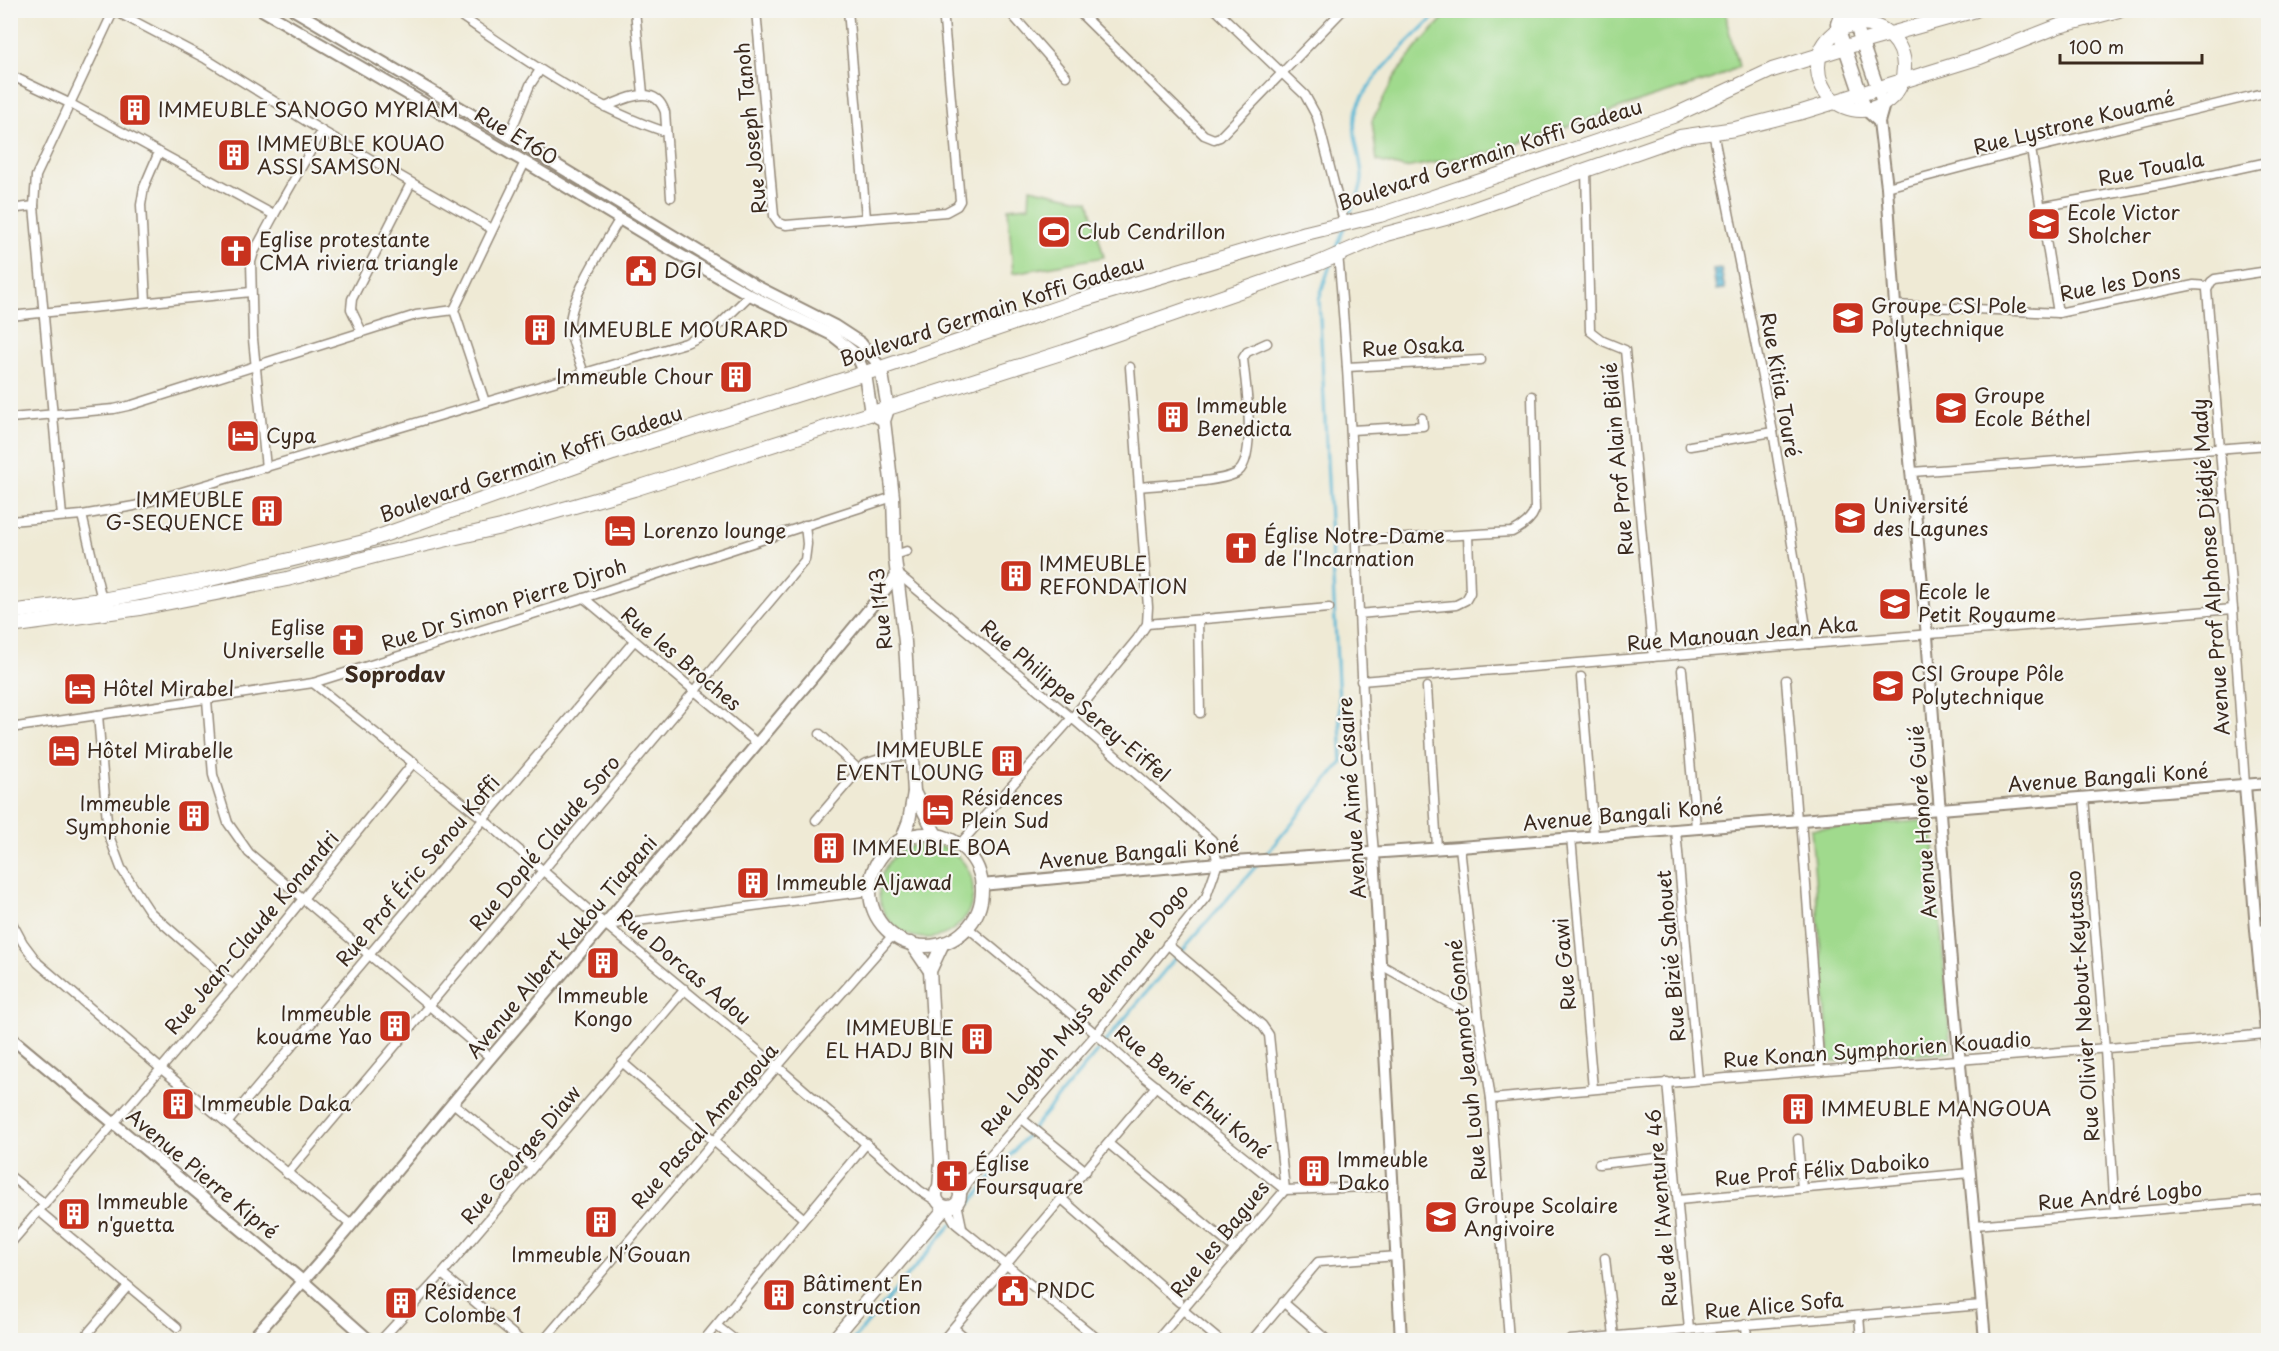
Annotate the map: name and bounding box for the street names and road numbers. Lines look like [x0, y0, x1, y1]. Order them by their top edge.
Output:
street label: Rue Joseph Tanoh [726, 41, 774, 215]
street label: Rue Lystrone Kouamé [1970, 83, 2178, 162]
street label: Boulevard Germain Koffi Gadeau [1334, 91, 1646, 218]
street label: Rue E160 [469, 98, 564, 172]
street label: Rue Touala [2095, 143, 2207, 193]
street label: Boulevard Germain Koffi Gadeau [836, 247, 1148, 374]
street label: Rue les Dons [2057, 256, 2183, 308]
street label: Rue Kitia Touré [1753, 310, 1809, 460]
street label: Rue Osaka [1361, 328, 1465, 364]
street label: Rue Prof Alain Bidié [1594, 361, 1640, 557]
street label: Boulevard Germain Koffi Gadeau [375, 397, 686, 529]
street label: Avenue Prof Alphonse Djédjé Mady [2183, 398, 2237, 737]
street label: Rue Dr Simon Pierre Djroh [377, 550, 630, 658]
street label: Rue I143 [861, 567, 899, 651]
street label: Rue les Broches [615, 599, 748, 718]
street label: Rue Manouan Jean Aka [1625, 608, 1859, 658]
street label: Rue Philippe Serey-Eiffel [974, 612, 1177, 789]
street label: Avenue Aimé Césaire [1329, 696, 1373, 900]
street label: Avenue Honoré Guié [1900, 724, 1944, 920]
street label: Rue Doplé Claude Soro [462, 748, 627, 937]
street label: Avenue Bangali Koné [2007, 755, 2209, 799]
street label: Rue Prof Éric Senou Koffi [328, 768, 506, 973]
street label: Avenue Bangali Koné [1521, 790, 1724, 838]
street label: Rue Jean-Claude Konandri [157, 824, 345, 1041]
street label: Avenue Albert Kakou Tiapani [459, 828, 664, 1065]
street label: Avenue Bangali Koné [1037, 828, 1240, 876]
street label: Rue Bizié Sahouet [1648, 869, 1692, 1043]
street label: Rue Olivier Nebout-Keytasso [2058, 869, 2106, 1143]
street label: Rue Logboh Myss Belmonde Dogo [973, 877, 1196, 1142]
street label: Rue Dorcas Adou [611, 901, 758, 1031]
street label: Rue Gawi [1545, 917, 1583, 1012]
street label: Rue Louh Jeannot Gonné [1438, 938, 1494, 1182]
street label: Rue Benié Ehui Koné [1108, 1017, 1277, 1165]
street label: Rue Konan Symphorien Kouadio [1722, 1023, 2032, 1075]
street label: Rue Pascal Amengoua [624, 1035, 785, 1215]
street label: Rue Georges Diaw [453, 1078, 588, 1230]
street label: Avenue Pierre Kipré [120, 1101, 285, 1246]
street label: Rue de l'Aventure 46 [1637, 1108, 1685, 1308]
street label: Rue Prof Félix Daboiko [1713, 1145, 1931, 1193]
street label: Rue les Bagues [1163, 1173, 1276, 1303]
street label: Rue André Logbo [2037, 1173, 2203, 1217]
street label: Rue Alice Sofa [1703, 1284, 1845, 1326]

